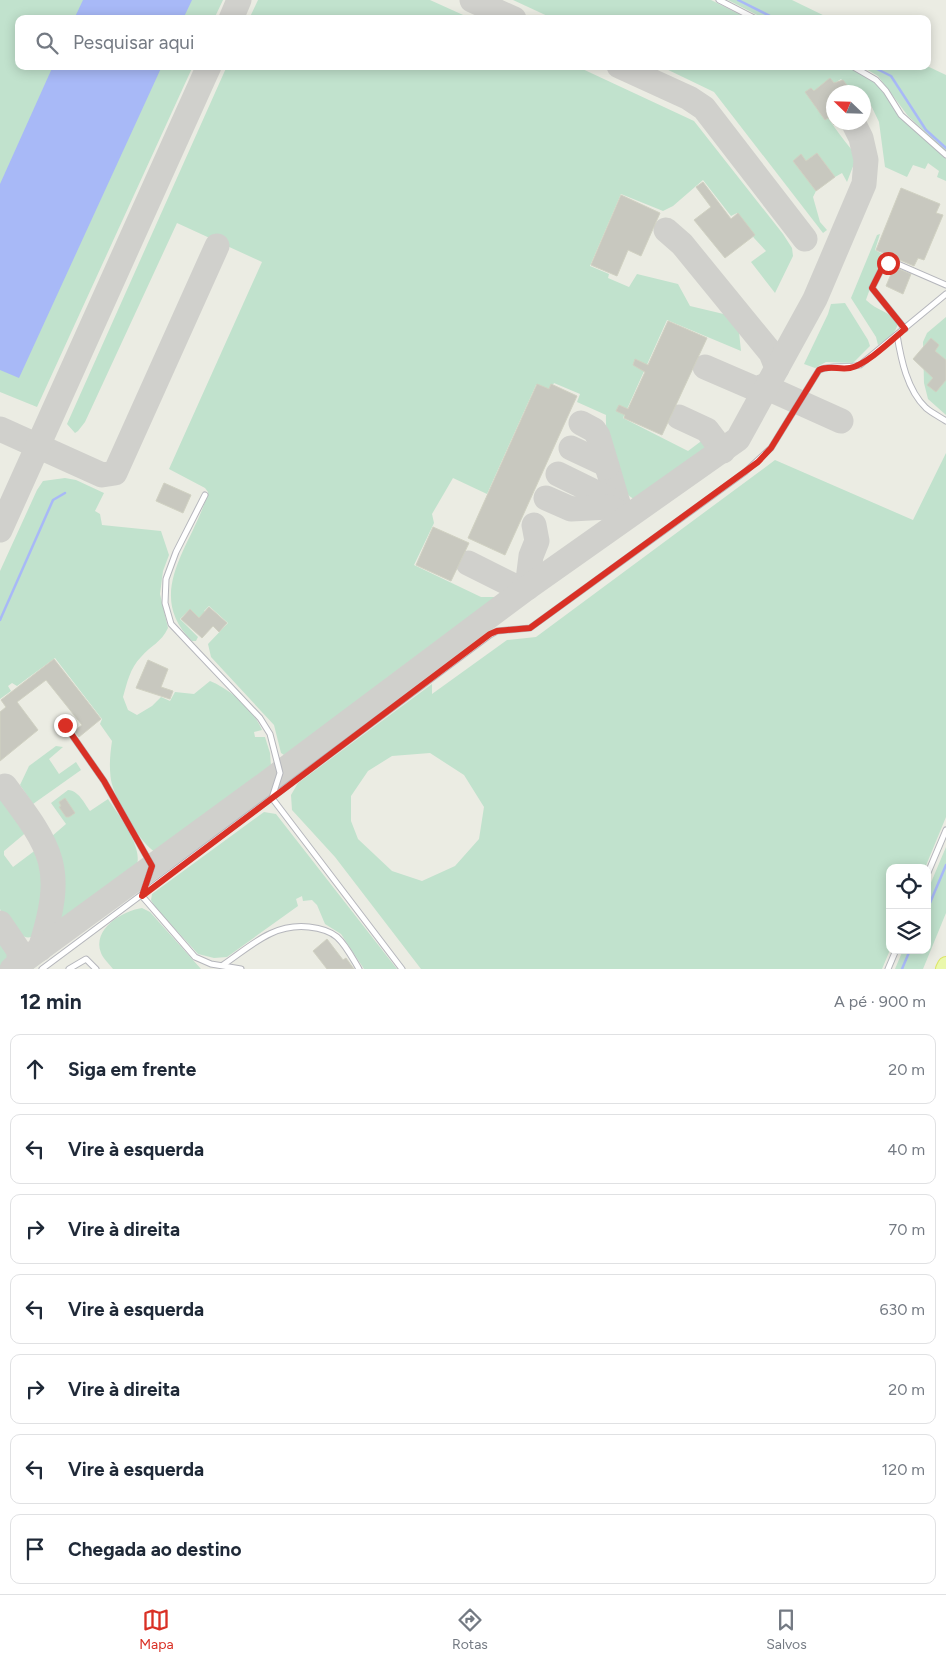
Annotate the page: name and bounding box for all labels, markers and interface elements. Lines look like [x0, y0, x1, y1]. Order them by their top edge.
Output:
search box [15, 15, 931, 70]
icon: search [33, 29, 61, 57]
text: Pesquisar aqui [73, 31, 194, 54]
north arrow [826, 85, 871, 130]
route start [877, 252, 900, 275]
route end [54, 714, 77, 737]
map controls [886, 864, 931, 954]
button: locate [886, 864, 931, 909]
button: layers [886, 909, 931, 954]
text: 12 min [20, 989, 82, 1014]
text: A pé · 900 m [834, 992, 926, 1011]
icon: ahead [21, 1055, 49, 1083]
text: Siga em frente [68, 1058, 196, 1081]
text: 20 m [888, 1060, 925, 1079]
icon: left [21, 1135, 49, 1163]
text: Vire à esquerda [68, 1138, 204, 1161]
text: 40 m [887, 1140, 925, 1159]
icon: right [21, 1215, 49, 1243]
text: Vire à direita [68, 1218, 180, 1241]
text: 70 m [889, 1220, 925, 1239]
icon: left [21, 1295, 49, 1323]
text: Vire à esquerda [68, 1298, 204, 1321]
text: 630 m [879, 1300, 925, 1319]
icon: right [21, 1375, 49, 1403]
text: Vire à direita [68, 1378, 180, 1401]
text: 20 m [888, 1380, 925, 1399]
icon: left [21, 1455, 49, 1483]
text: Vire à esquerda [68, 1458, 204, 1481]
text: 120 m [882, 1460, 925, 1479]
icon: arrive [21, 1535, 49, 1563]
text: Chegada ao destino [68, 1538, 241, 1561]
tab: Mapa [139, 1606, 174, 1653]
tab: Rotas [452, 1606, 488, 1653]
tab: Salvos [766, 1606, 807, 1653]

